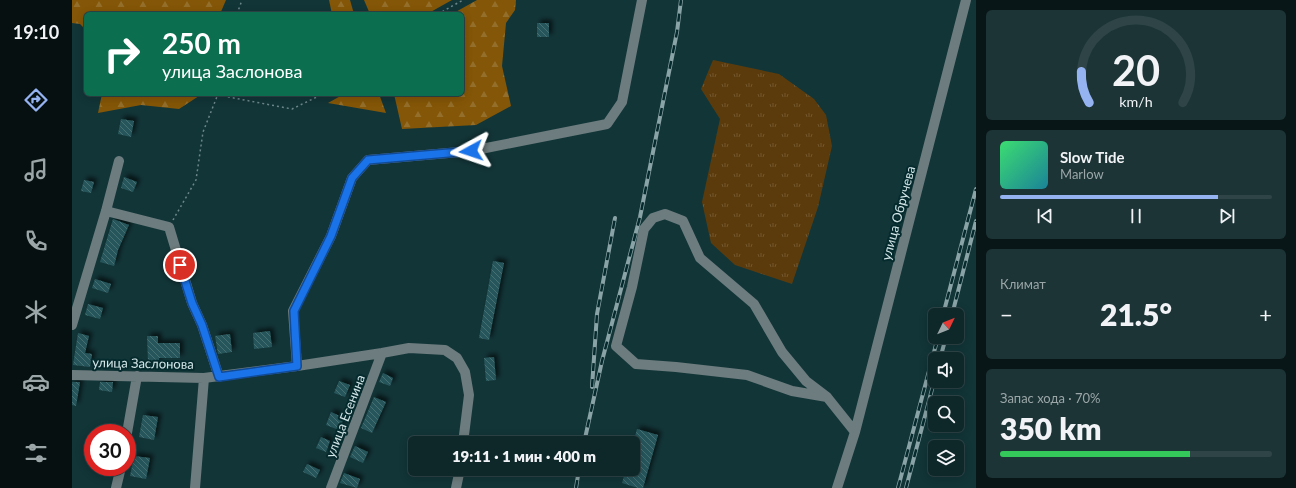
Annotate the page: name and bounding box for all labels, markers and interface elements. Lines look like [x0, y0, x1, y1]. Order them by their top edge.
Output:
text: 19:10 [13, 21, 59, 43]
text: 250 m [162, 26, 241, 60]
icon: right [96, 28, 148, 80]
text: 20 [1112, 45, 1160, 95]
text: улица Заслонова [162, 60, 303, 82]
icon: directions [22, 86, 50, 114]
text: km/h [1119, 92, 1153, 109]
position arrow [450, 130, 492, 172]
text: Slow Tide [1060, 148, 1125, 166]
icon: music [22, 156, 50, 184]
street label: улица Обручева [878, 164, 918, 262]
text: Marlow [1060, 166, 1104, 182]
icon: previous [1034, 205, 1056, 227]
icon: pause [1125, 205, 1147, 227]
icon: next [1216, 205, 1238, 227]
icon: phone [22, 227, 50, 255]
pin [163, 248, 197, 282]
icon: arrive [169, 254, 191, 276]
text: Климат [1000, 276, 1046, 292]
text: 21.5° [1100, 296, 1172, 332]
icon: climate [22, 298, 50, 326]
text: − [1000, 301, 1013, 328]
text: + [1259, 301, 1272, 328]
north arrow [928, 308, 964, 344]
map controls [928, 308, 964, 476]
button: sound [928, 352, 964, 388]
street label: улица Заслонова [92, 354, 194, 372]
icon: car [22, 368, 50, 396]
street label: улица Есенина [322, 372, 368, 460]
text: Запас хода · 70% [1000, 390, 1101, 406]
button: search [928, 396, 964, 432]
text: 350 km [1000, 410, 1101, 446]
speed limit sign: 30 [84, 424, 136, 476]
icon: filters [22, 439, 50, 467]
button: layers [928, 440, 964, 476]
text: 19:11 · 1 мин · 400 m [452, 447, 596, 465]

